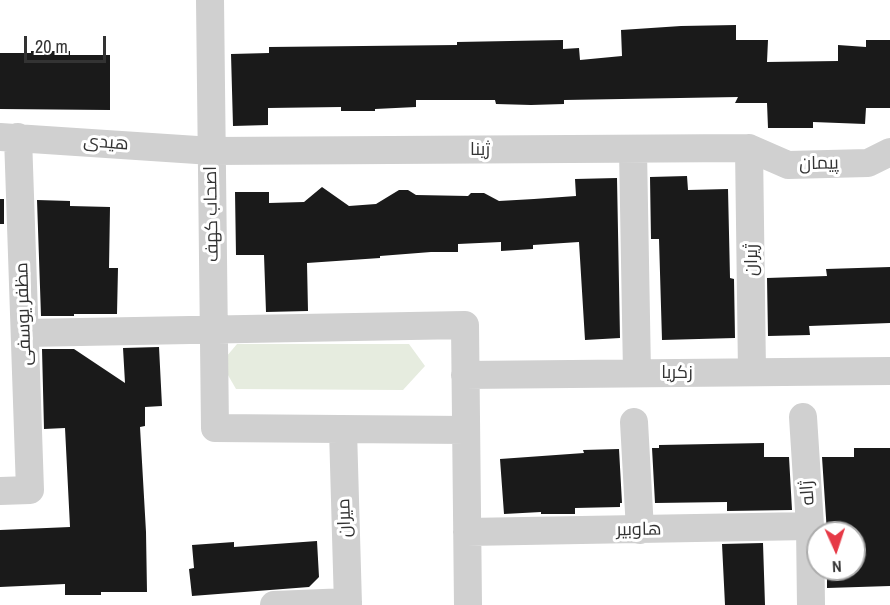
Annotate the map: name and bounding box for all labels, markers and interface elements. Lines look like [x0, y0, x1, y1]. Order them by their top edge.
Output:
scale bar [27, 24, 110, 62]
text: 20 m [35, 34, 68, 59]
street label: هیدی [83, 131, 129, 155]
street label: ژینا [470, 139, 490, 161]
street label: پیمان [799, 153, 839, 175]
street label: اصحاب کهف [200, 166, 224, 262]
street label: ژیران [741, 244, 763, 276]
street label: مظفر یوسفی [11, 262, 37, 366]
street label: زکریا [661, 362, 693, 384]
street label: ژاله [796, 480, 820, 506]
street label: میران [334, 498, 356, 538]
street label: هاوبیر [616, 519, 662, 541]
north arrow [806, 521, 866, 581]
text: N [832, 556, 842, 578]

